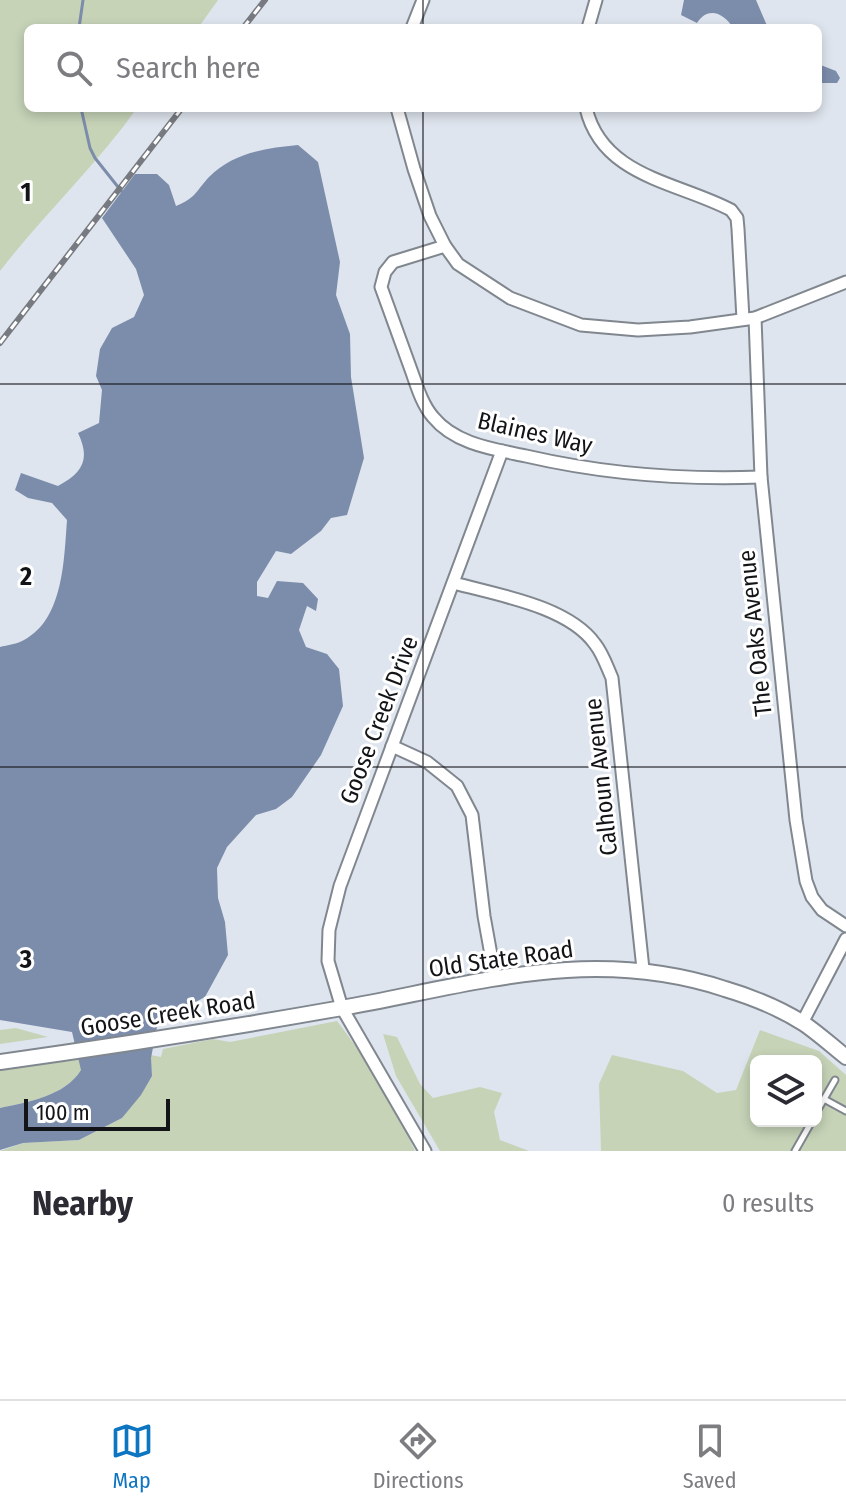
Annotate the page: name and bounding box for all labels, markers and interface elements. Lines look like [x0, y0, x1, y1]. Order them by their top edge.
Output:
search box [24, 24, 822, 112]
icon: search [52, 46, 96, 90]
text: Search here [116, 50, 261, 86]
text: 1 [21, 177, 32, 208]
street label: Blaines Way [475, 406, 595, 460]
street label: The Oaks Avenue [732, 549, 778, 717]
text: 2 [19, 561, 32, 592]
street label: Goose Creek Drive [334, 632, 424, 808]
street label: Calhoun Avenue [579, 697, 623, 857]
street label: Old State Road [427, 935, 575, 983]
text: 3 [19, 944, 32, 975]
street label: Goose Creek Road [79, 986, 257, 1042]
map controls [750, 1055, 822, 1127]
button: layers [750, 1055, 822, 1127]
scale bar [24, 1095, 170, 1131]
text: 100 m [36, 1099, 90, 1126]
text: Nearby [32, 1183, 133, 1224]
text: 0 results [722, 1188, 814, 1219]
tab: Map [110, 1419, 154, 1494]
tab: Directions [373, 1419, 464, 1494]
tab: Saved [683, 1419, 736, 1494]

